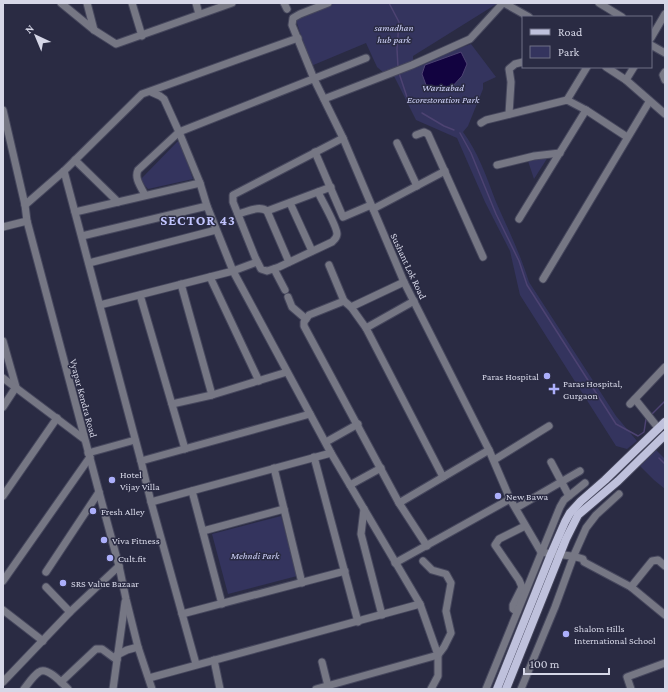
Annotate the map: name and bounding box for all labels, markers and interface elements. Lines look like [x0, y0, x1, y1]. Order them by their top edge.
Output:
north arrow [16, 16, 56, 56]
legend [522, 16, 652, 68]
text: N [22, 22, 36, 36]
park label: samadhan hub park [373, 22, 414, 45]
text: Road [558, 25, 583, 39]
text: Park [558, 45, 580, 59]
park label: Warizabad Ecorestoration Park [407, 82, 480, 105]
district label: SECTOR 43 [160, 212, 236, 228]
street label: Sushant Lok Road [388, 232, 429, 302]
street label: Vyapar Kendra Road [68, 358, 99, 439]
place label: Paras Hospital [482, 371, 539, 382]
marker: Paras Hospital [542, 371, 552, 381]
place label: Paras Hospital, Gurgaon [563, 378, 622, 401]
marker: Paras Hospital, Gurgaon [548, 383, 560, 395]
place label: Hotel Vijay Villa [120, 469, 160, 493]
marker: Hotel Vijay Villa [107, 475, 117, 485]
marker: New Bawa [493, 491, 503, 501]
place label: New Bawa [506, 491, 548, 502]
marker: Fresh Alley [88, 506, 98, 516]
place label: Fresh Alley [101, 506, 145, 517]
marker: Viva Fitness [99, 535, 109, 545]
place label: Viva Fitness [112, 535, 160, 546]
park label: Mehndi Park [230, 550, 280, 561]
marker: Cult.fit [105, 553, 115, 563]
place label: Cult.fit [118, 553, 147, 564]
marker: SRS Value Bazaar [58, 578, 68, 588]
place label: SRS Value Bazaar [71, 578, 139, 589]
place label: Shalom Hills International School [574, 623, 656, 646]
marker: Shalom Hills International School [561, 629, 571, 639]
scale bar [524, 650, 609, 676]
text: 100 m [530, 657, 560, 671]

